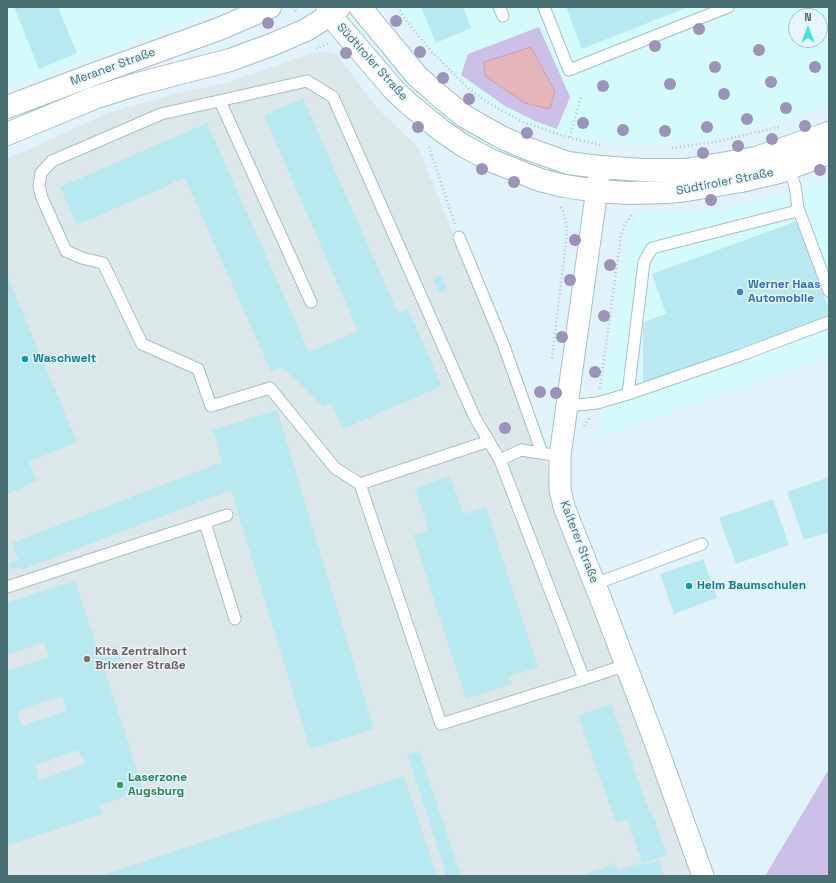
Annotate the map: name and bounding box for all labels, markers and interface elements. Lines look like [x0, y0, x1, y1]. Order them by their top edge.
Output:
north arrow [788, 8, 828, 48]
text: N [804, 10, 812, 24]
street label: Südtiroler Straße [334, 20, 410, 104]
street label: Meraner Straße [68, 45, 158, 89]
street label: Südtiroler Straße [675, 165, 775, 199]
place label: Werner Haas Automobile [748, 278, 820, 306]
marker: Werner Haas Automobile [735, 287, 745, 297]
place label: Waschwelt [33, 352, 96, 366]
marker: Waschwelt [20, 354, 30, 364]
street label: Kalterer Straße [557, 499, 601, 585]
place label: Heim Baumschulen [697, 579, 806, 593]
marker: Heim Baumschulen [684, 581, 694, 591]
place label: Kita Zentralhort Brixener Straße [95, 645, 187, 673]
marker: Kita Zentralhort Brixener Straße [82, 654, 92, 664]
place label: Laserzone Augsburg [128, 771, 187, 799]
marker: Laserzone Augsburg [115, 780, 125, 790]

